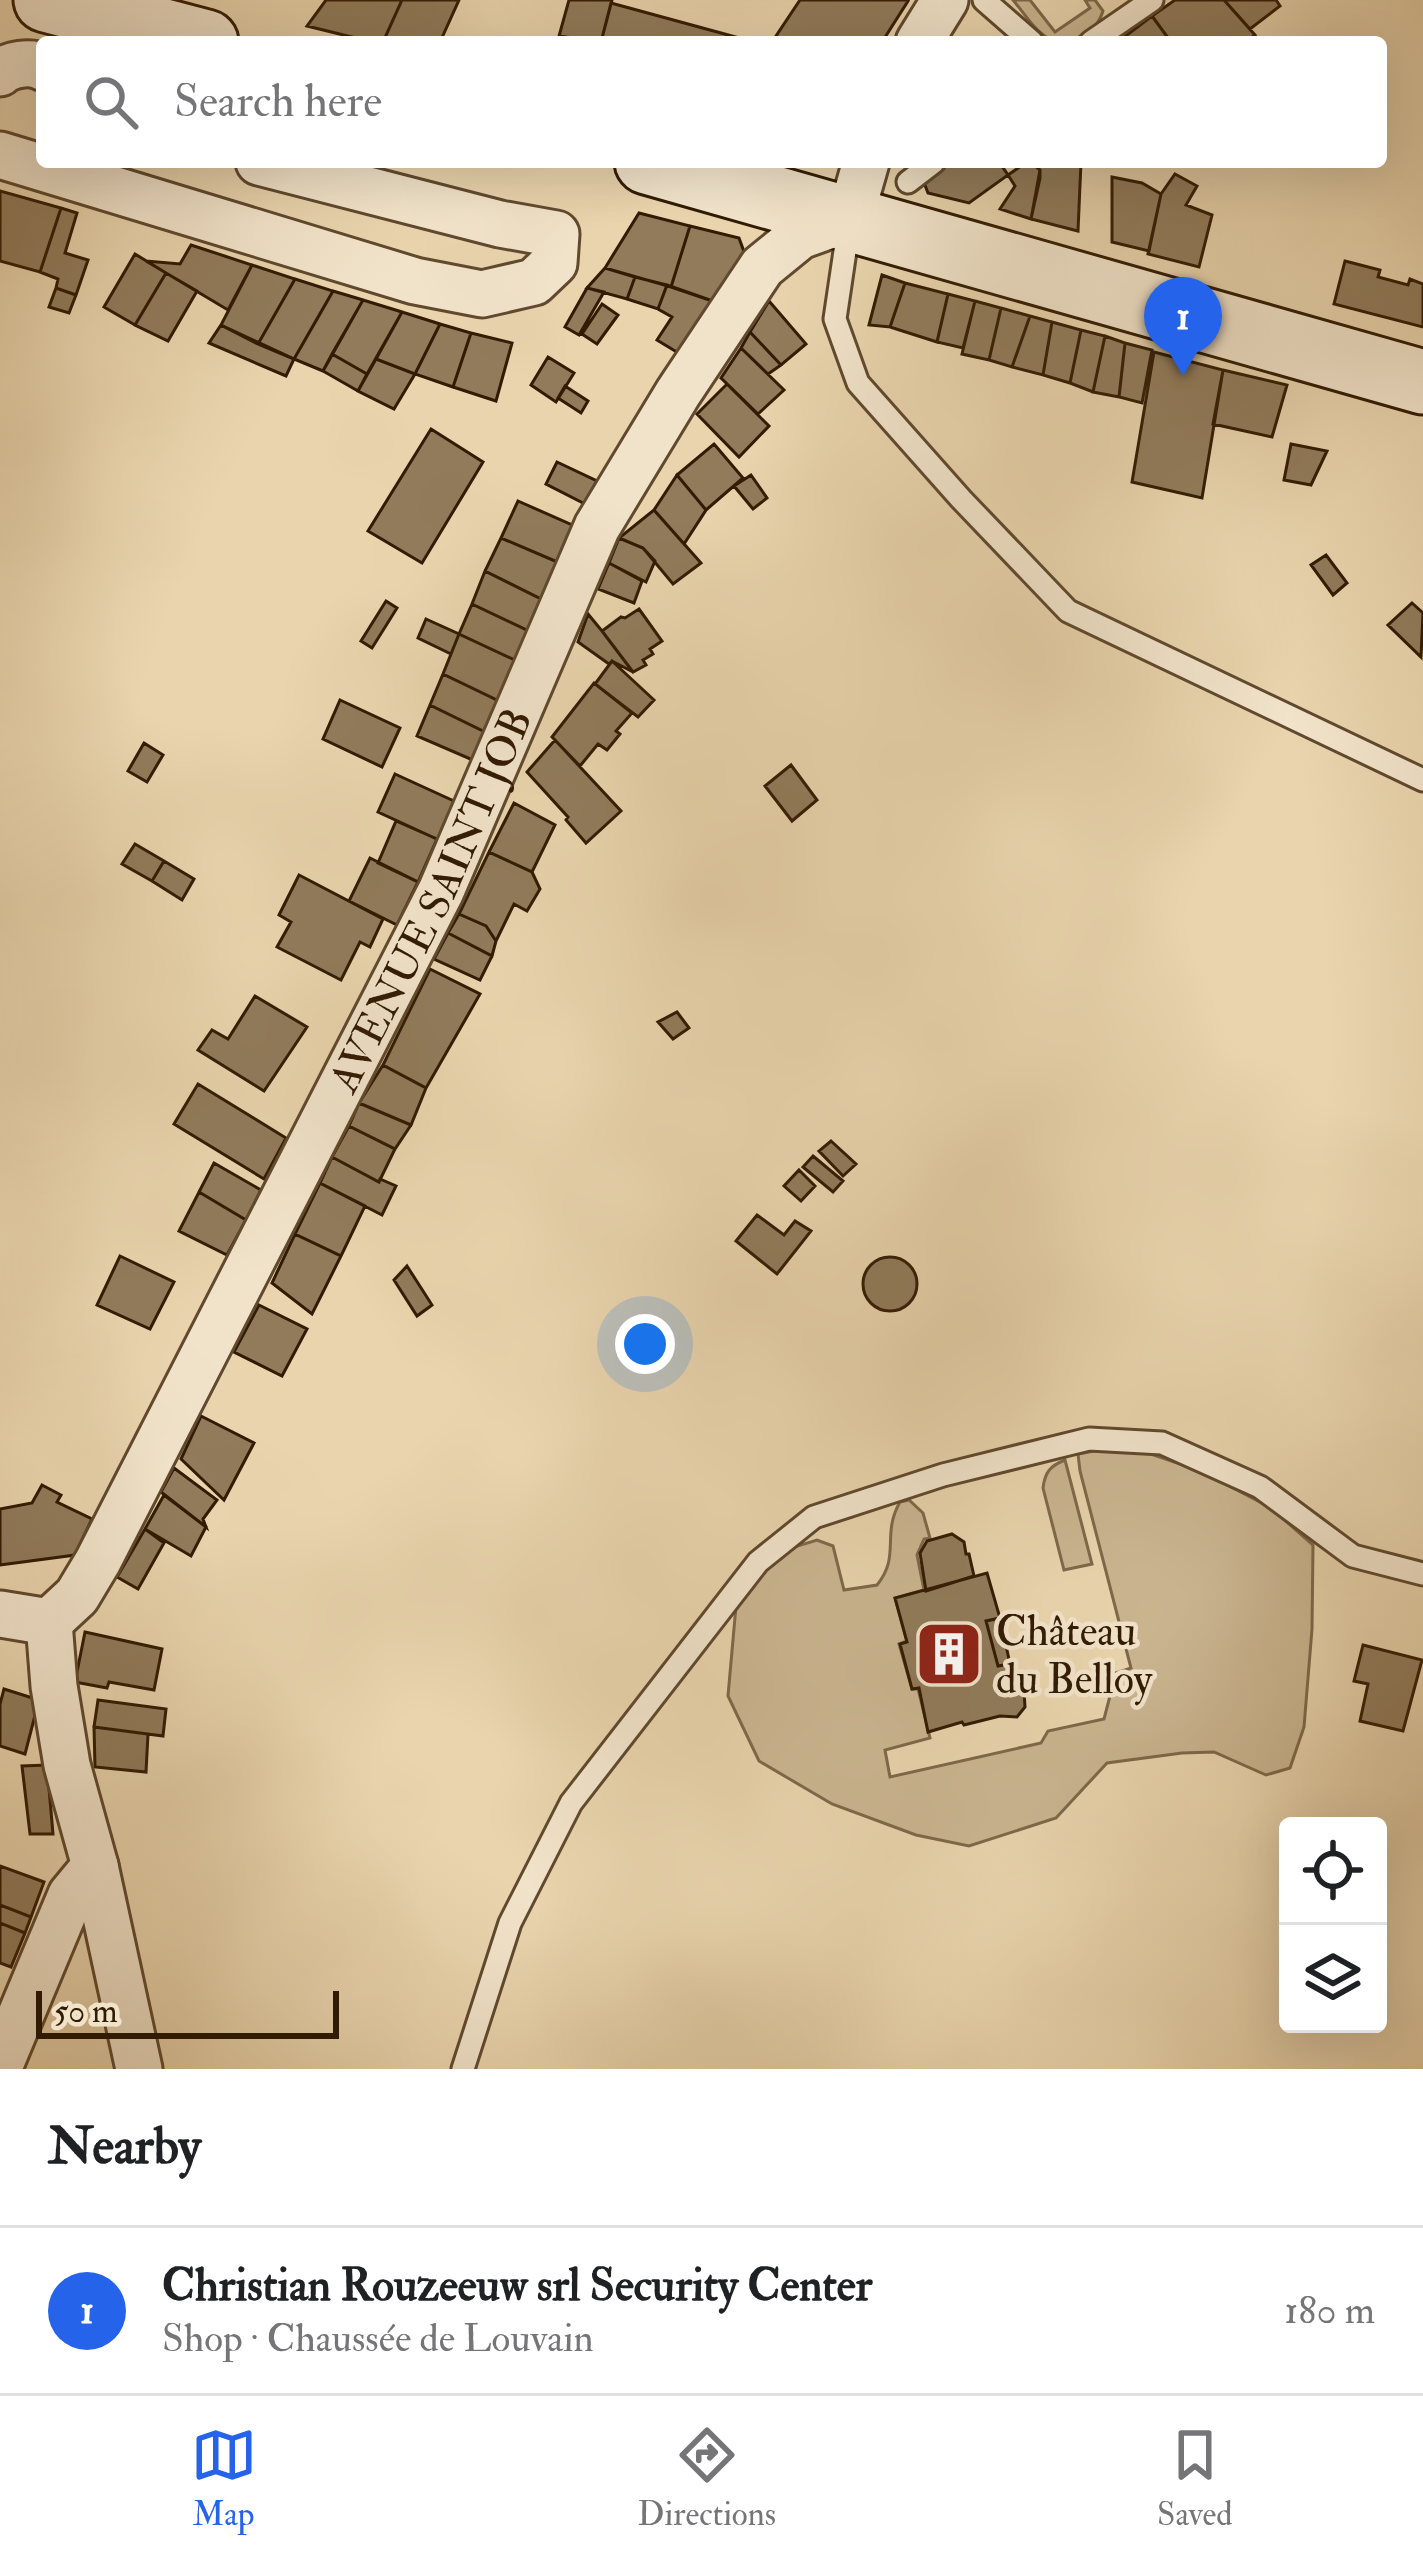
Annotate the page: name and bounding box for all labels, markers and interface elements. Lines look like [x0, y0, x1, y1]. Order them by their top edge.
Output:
search box [36, 36, 1387, 168]
icon: search [78, 69, 144, 135]
text: Search here [174, 74, 382, 130]
pin: 1 [1144, 277, 1222, 376]
street label: AVENUE SAINT JOB [318, 701, 544, 1102]
your location [615, 1314, 675, 1374]
place label: Château du Belloy [996, 1606, 1153, 1706]
building icon: Château du Belloy [914, 1619, 984, 1689]
map controls [1279, 1817, 1387, 2033]
button: locate [1279, 1817, 1387, 1925]
button: layers [1279, 1925, 1387, 2033]
scale bar [36, 1985, 339, 2038]
text: 50 m [54, 1991, 118, 2032]
text: Nearby [48, 2115, 201, 2179]
text: Christian Rouzeeuw srl Security Center [162, 2258, 872, 2314]
text: 1 [80, 2286, 94, 2335]
text: 180 m [1284, 2286, 1375, 2335]
text: Shop · Chaussée de Louvain [162, 2314, 594, 2363]
tab: Map [191, 2422, 257, 2535]
tab: Directions [638, 2422, 776, 2535]
tab: Saved [1157, 2422, 1232, 2535]

